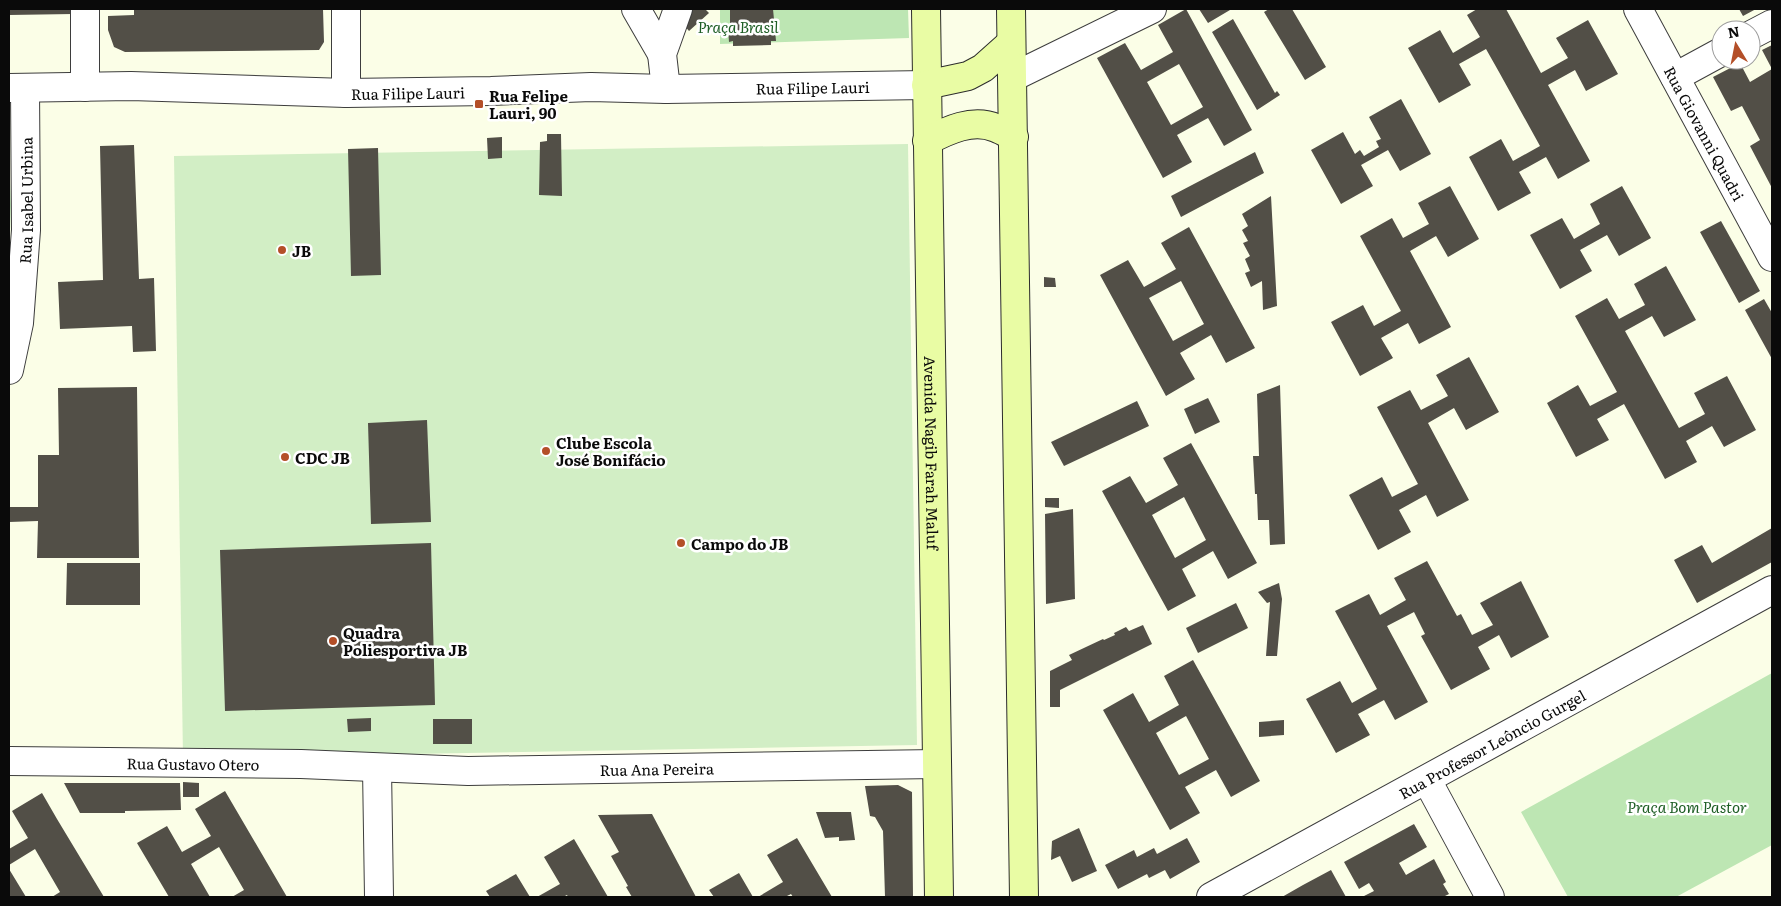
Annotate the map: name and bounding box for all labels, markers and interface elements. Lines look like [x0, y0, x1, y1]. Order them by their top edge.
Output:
park label: Praça Brasil [697, 15, 779, 38]
north arrow [1711, 20, 1761, 70]
text: N [1726, 20, 1741, 42]
street label: Rua Giovanni Quadri [1659, 62, 1751, 205]
street label: Rua Filipe Lauri [756, 74, 870, 99]
street label: Rua Filipe Lauri [351, 80, 465, 104]
place label: Rua Felipe Lauri, 90 [489, 84, 569, 124]
marker: Rua Felipe Lauri, 90 [473, 98, 485, 110]
street label: Rua Isabel Urbina [12, 136, 38, 265]
place label: JB [292, 239, 311, 262]
marker: JB [276, 244, 288, 256]
street label: Avenida Nagib Farah Maluf [920, 356, 945, 551]
place label: Clube Escola José Bonifácio [556, 431, 666, 471]
marker: Clube Escola José Bonifácio [540, 445, 552, 457]
place label: CDC JB [295, 446, 350, 469]
marker: CDC JB [279, 451, 291, 463]
place label: Campo do JB [691, 532, 788, 555]
marker: Campo do JB [675, 537, 687, 549]
place label: Quadra Poliesportiva JB [343, 621, 467, 661]
marker: Quadra Poliesportiva JB [327, 635, 339, 647]
street label: Rua Professor Leôncio Gurgel [1394, 683, 1589, 804]
street label: Rua Gustavo Otero [126, 751, 260, 775]
street label: Rua Ana Pereira [600, 756, 715, 781]
park label: Praça Bom Pastor [1627, 795, 1747, 818]

